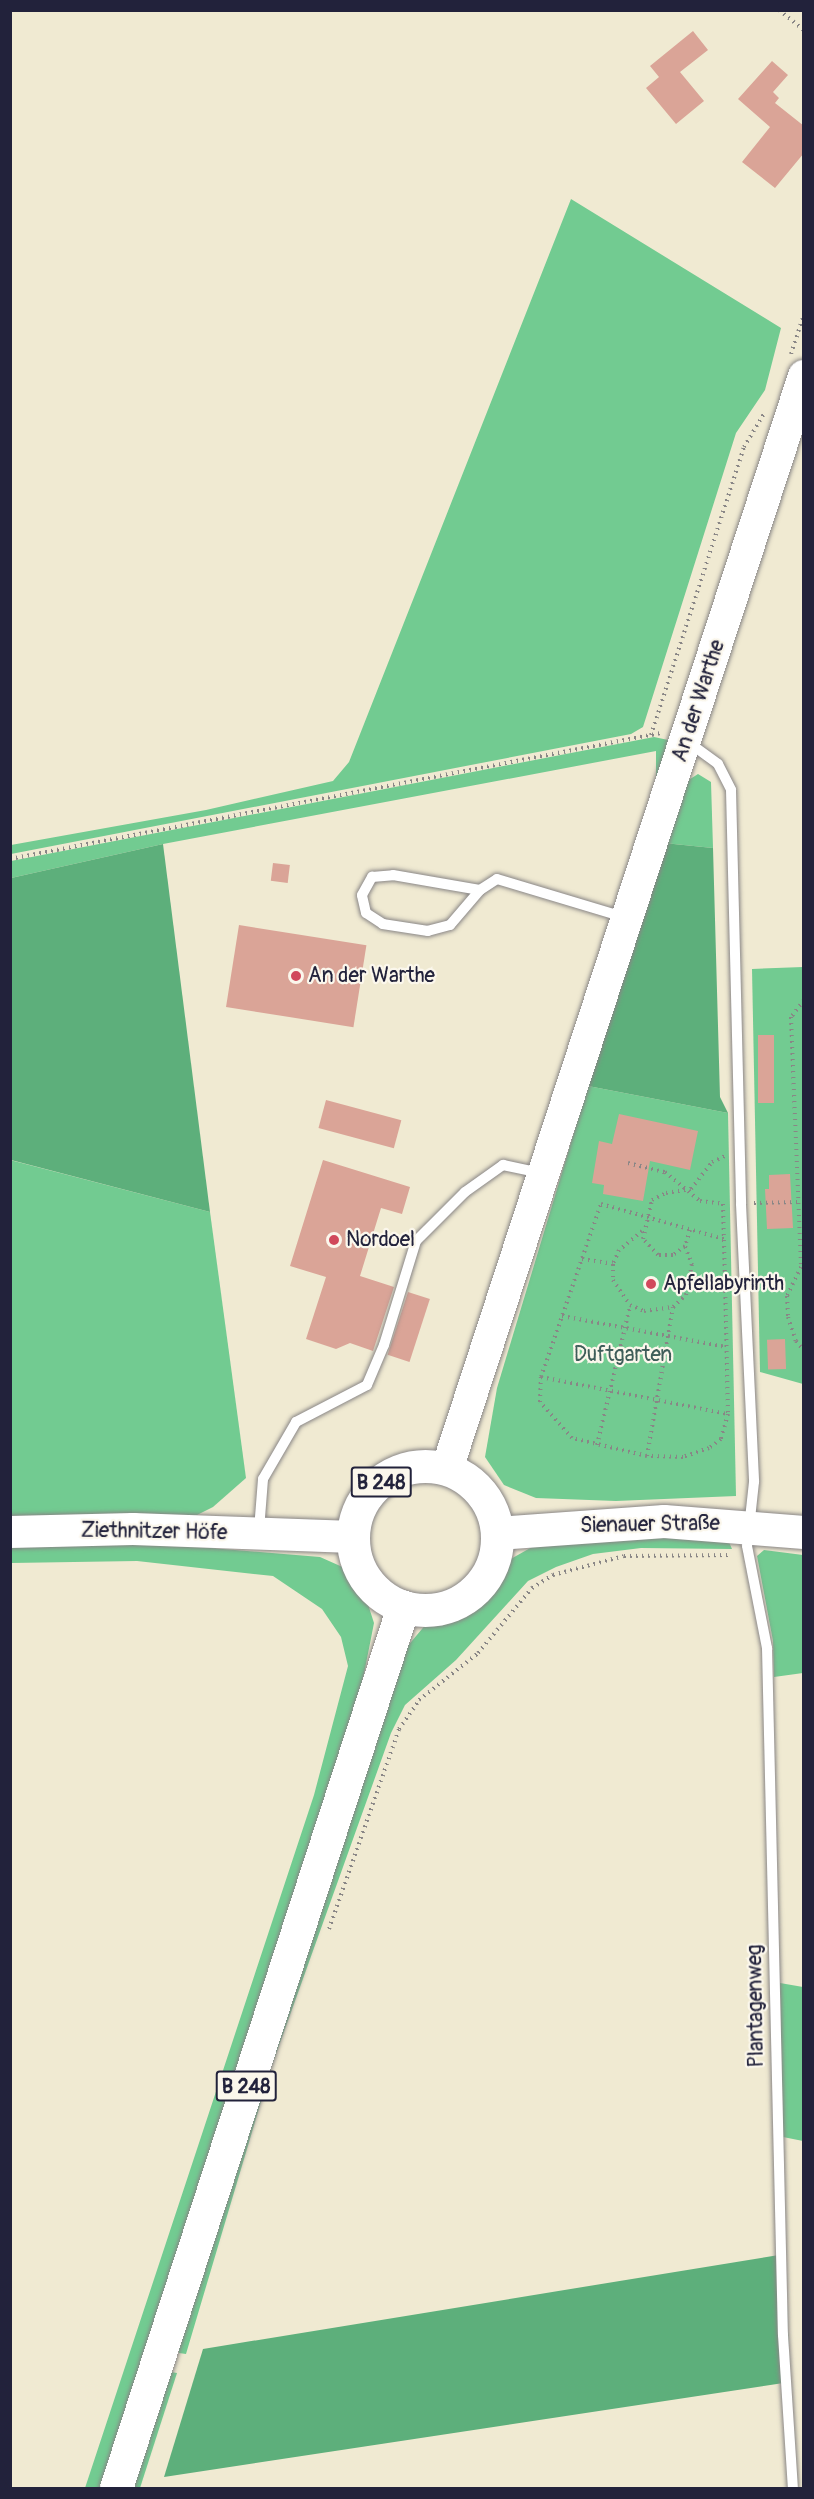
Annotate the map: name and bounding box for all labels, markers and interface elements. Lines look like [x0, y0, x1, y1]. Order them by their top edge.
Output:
street label: An der Warthe [667, 637, 731, 765]
place label: An der Warthe [308, 963, 435, 989]
marker: An der Warthe [289, 969, 303, 983]
place label: Nordoel [346, 1227, 415, 1253]
marker: Nordoel [327, 1233, 341, 1247]
place label: Apfellabyrinth [663, 1271, 784, 1297]
marker: Apfellabyrinth [644, 1277, 658, 1291]
park label: Duftgarten [574, 1342, 672, 1368]
road number: B 248 [350, 1465, 412, 1499]
street label: Sienauer Straße [580, 1511, 720, 1539]
street label: Ziethnitzer Höfe [81, 1518, 227, 1546]
street label: Plantagenweg [742, 1944, 770, 2068]
road number: B 248 [214, 2069, 278, 2103]

